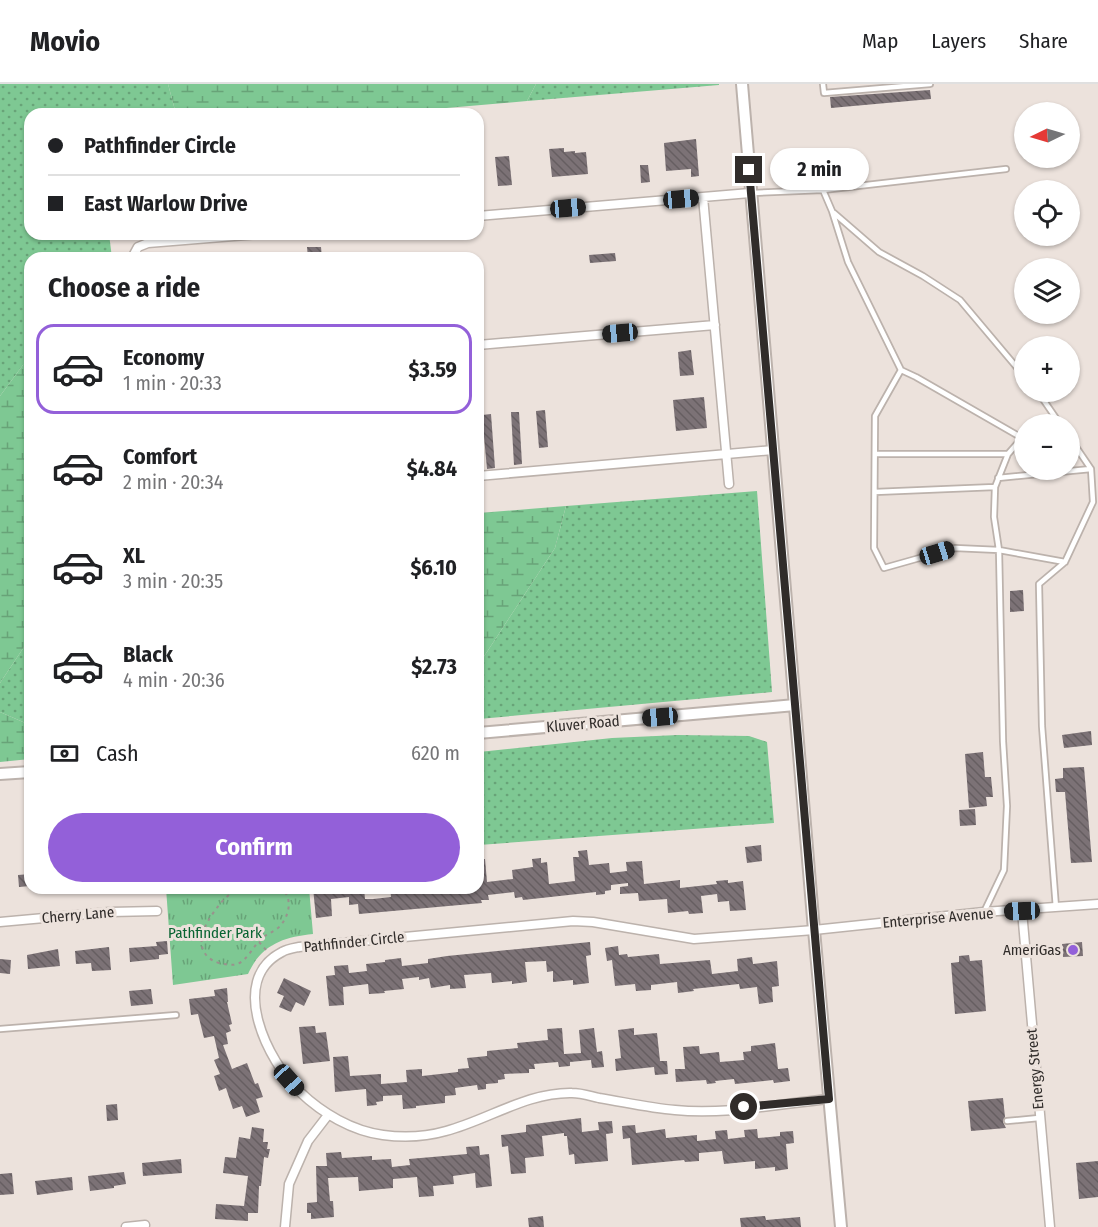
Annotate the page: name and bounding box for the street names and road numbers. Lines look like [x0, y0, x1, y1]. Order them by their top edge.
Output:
street label: Kluver Road [546, 712, 620, 736]
street label: Cherry Lane [41, 903, 115, 927]
street label: Enterprise Avenue [882, 904, 994, 932]
street label: Pathfinder Circle [303, 928, 405, 956]
street label: Energy Street [1022, 1028, 1048, 1110]

